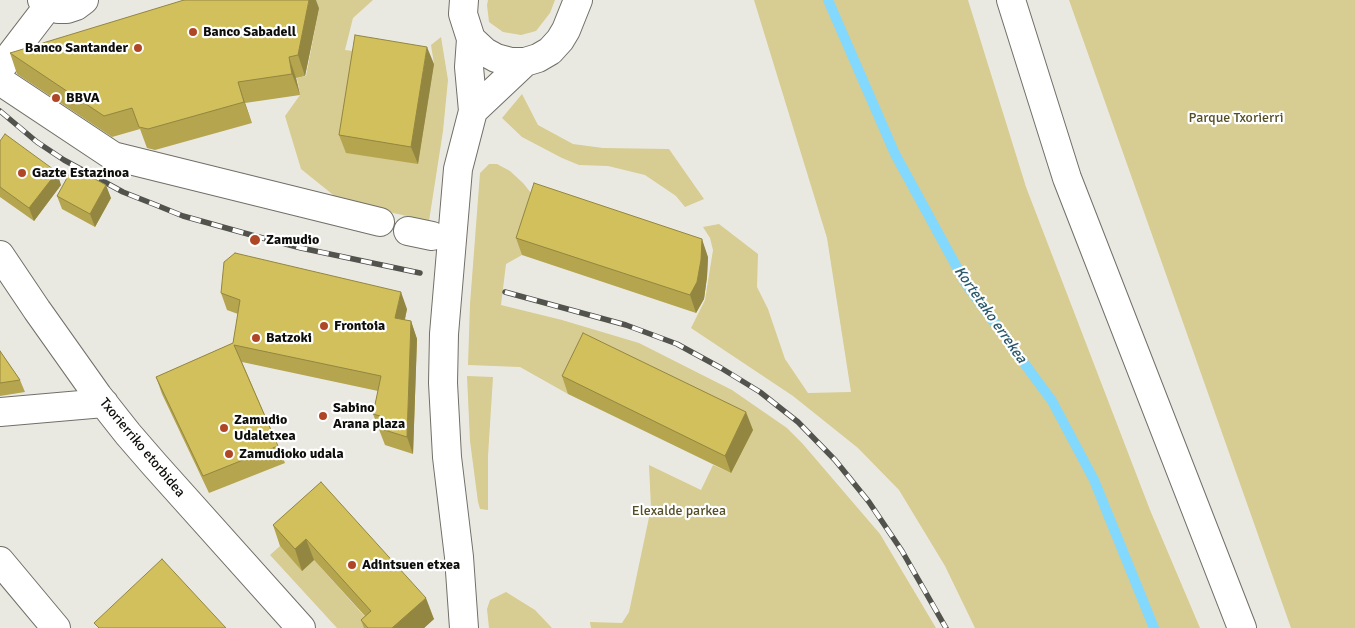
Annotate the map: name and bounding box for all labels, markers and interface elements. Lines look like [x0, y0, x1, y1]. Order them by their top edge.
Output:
place label: Banco Sabadell [203, 24, 296, 40]
marker: Banco Sabadell [187, 26, 199, 38]
place label: Banco Santander [25, 40, 128, 56]
marker: Banco Santander [132, 42, 144, 54]
place label: BBVA [66, 90, 100, 106]
marker: BBVA [50, 92, 62, 104]
park label: Parque Txorierri [1189, 110, 1283, 126]
place label: Gazte Estazinoa [32, 165, 129, 181]
marker: Gazte Estazinoa [16, 167, 28, 179]
place label: Zamudio [266, 232, 319, 248]
marker: Zamudio [248, 233, 262, 247]
water label: Kortetako errekea [950, 263, 1030, 367]
place label: Frontoia [334, 318, 385, 334]
marker: Frontoia [318, 320, 330, 332]
place label: Batzoki [266, 330, 312, 346]
marker: Batzoki [250, 332, 262, 344]
street label: Txorierriko etorbidea [96, 395, 188, 501]
place label: Sabino Arana plaza [333, 400, 405, 432]
marker: Sabino Arana plaza [317, 410, 329, 422]
place label: Zamudio Udaletxea [234, 412, 296, 444]
marker: Zamudio Udaletxea [218, 422, 230, 434]
place label: Zamudioko udala [239, 446, 344, 462]
marker: Zamudioko udala [223, 448, 235, 460]
park label: Elexalde parkea [632, 503, 726, 519]
place label: Adintsuen etxea [362, 557, 460, 573]
marker: Adintsuen etxea [346, 559, 358, 571]

